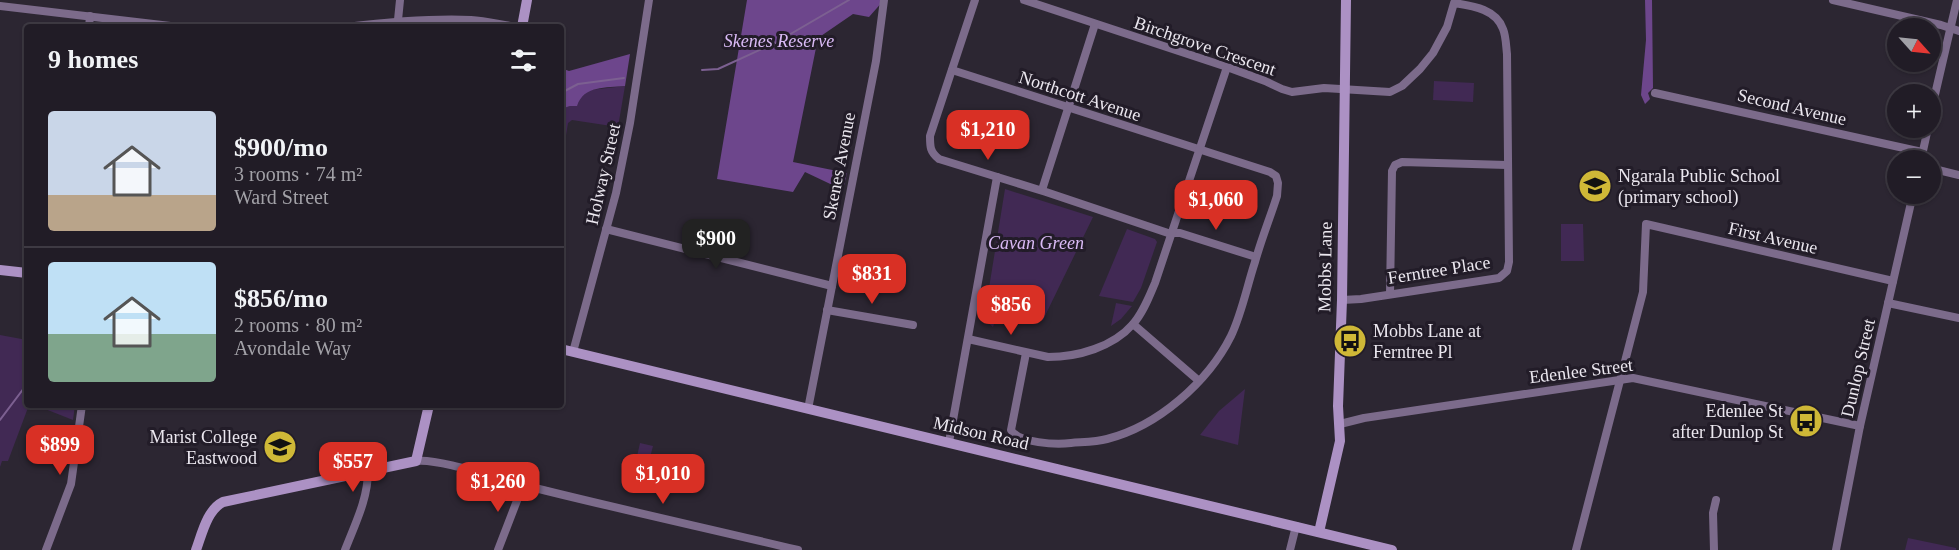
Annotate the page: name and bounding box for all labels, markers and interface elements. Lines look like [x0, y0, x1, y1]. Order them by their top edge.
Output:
street label: Birchgrove Crescent [1132, 12, 1278, 80]
north arrow [1887, 18, 1941, 72]
map controls [1887, 18, 1941, 204]
park label: Skenes Reserve [724, 31, 834, 51]
icon: filters [507, 44, 540, 77]
text: 9 homes [48, 45, 138, 74]
street label: Northcott Avenue [1016, 67, 1144, 125]
button: + [1887, 84, 1941, 138]
street label: Second Avenue [1736, 85, 1848, 129]
pin: $1,210 [939, 110, 1037, 161]
street label: Skenes Avenue [819, 111, 859, 221]
text: $1,210 [961, 118, 1016, 140]
street label: Holway Street [582, 121, 624, 227]
text: $900/mo [234, 133, 328, 162]
icon: home [96, 135, 168, 207]
button: − [1887, 150, 1941, 204]
text: 3 rooms · 74 m² [234, 163, 362, 185]
place label: Ngarala Public School (primary school) [1618, 166, 1780, 208]
school or university icon: Ngarala Public School (primary school) [1577, 168, 1613, 204]
pin: $1,060 [1167, 180, 1265, 231]
text: Ward Street [234, 186, 328, 208]
text: $1,060 [1189, 188, 1244, 210]
street label: First Avenue [1726, 218, 1820, 258]
pin: $900 [680, 219, 752, 270]
street label: Mobbs Lane [1314, 222, 1336, 312]
text: $900 [696, 227, 736, 249]
park label: Cavan Green [988, 233, 1084, 253]
street label: Ferntree Place [1386, 252, 1492, 288]
pin: $831 [836, 254, 908, 305]
text: $831 [852, 262, 892, 284]
text: $856/mo [234, 284, 328, 313]
pin: $856 [975, 285, 1047, 336]
icon: home [96, 286, 168, 358]
text: $856 [991, 293, 1031, 315]
text: 2 rooms · 80 m² [234, 314, 362, 336]
street label: Dunlop Street [1837, 317, 1879, 419]
place label: Mobbs Lane at Ferntree Pl [1373, 321, 1481, 362]
bus stop icon: Mobbs Lane at Ferntree Pl [1332, 323, 1368, 359]
text: Avondale Way [234, 337, 351, 359]
street label: Edenlee Street [1528, 355, 1634, 387]
place label: Edenlee St after Dunlop St [1672, 401, 1783, 442]
bus stop icon: Edenlee St after Dunlop St [1788, 403, 1824, 439]
street label: Midson Road [931, 412, 1031, 454]
pin: $899 [24, 425, 96, 476]
place label: Marist College Eastwood [150, 427, 257, 468]
school or university icon: Marist College Eastwood [262, 429, 298, 465]
text: $899 [40, 433, 80, 455]
pin: $557 [317, 442, 389, 493]
text: $557 [333, 450, 373, 472]
pin: $1,010 [614, 454, 712, 505]
pin: $1,260 [449, 462, 547, 513]
text: $1,010 [636, 462, 691, 484]
text: $1,260 [471, 470, 526, 492]

